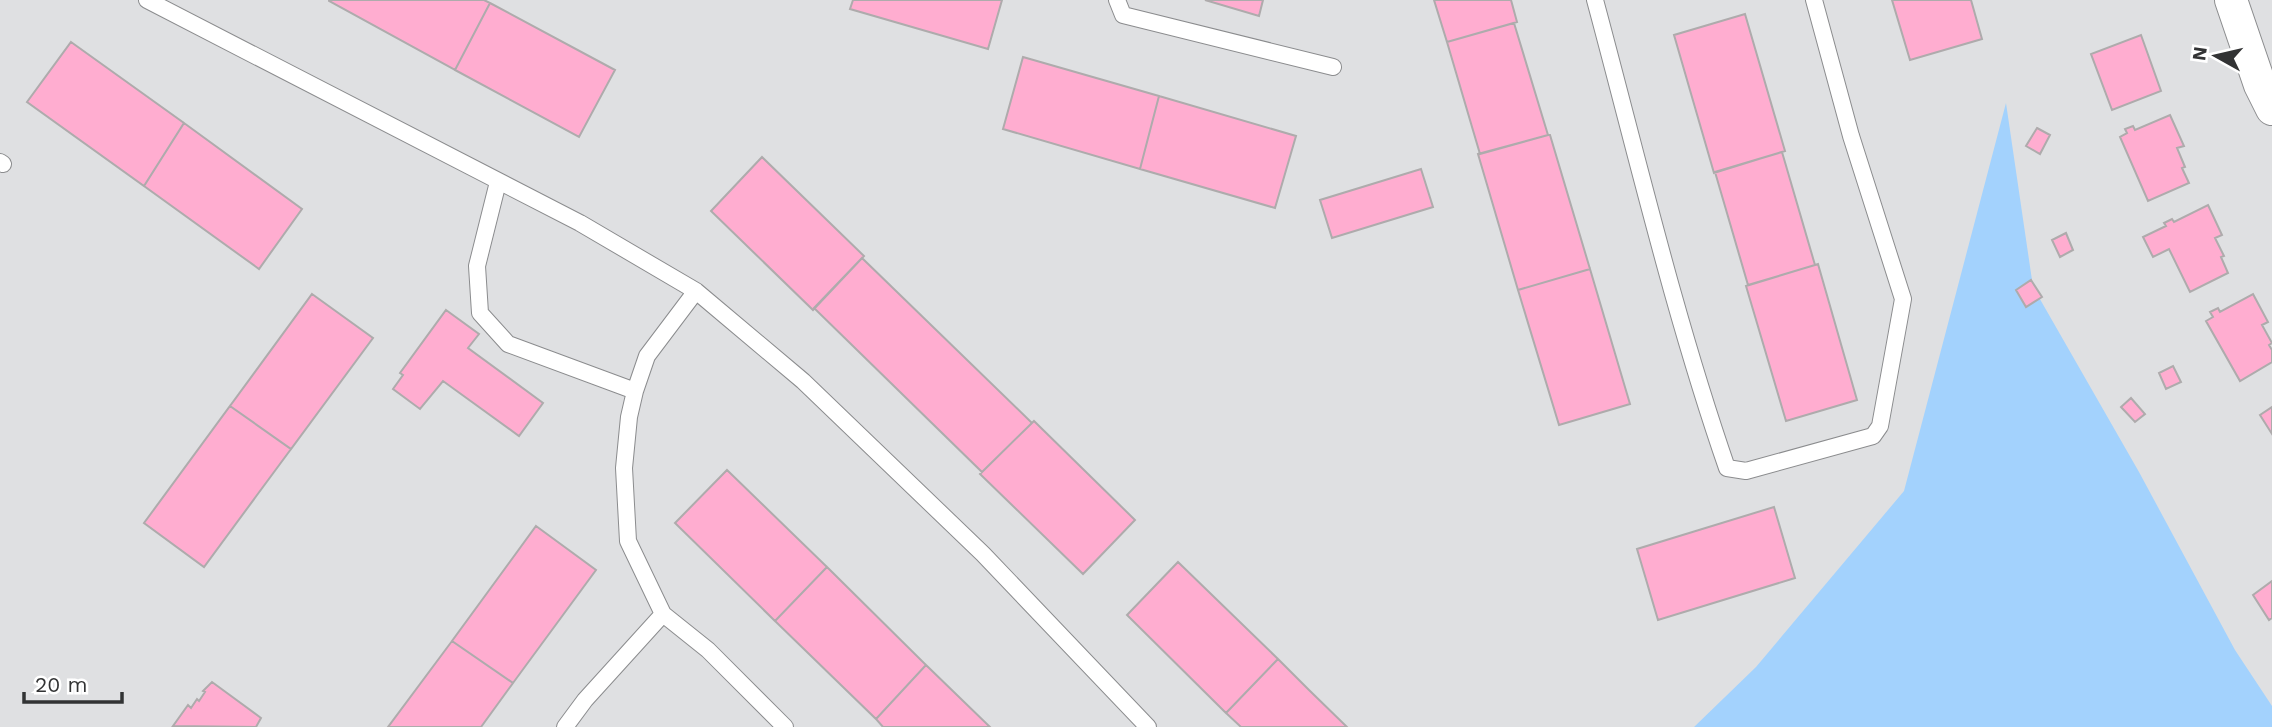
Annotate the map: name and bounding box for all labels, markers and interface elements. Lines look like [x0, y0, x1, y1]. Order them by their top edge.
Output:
north arrow [2181, 21, 2251, 91]
text: N [2187, 45, 2212, 62]
scale bar [24, 660, 122, 704]
text: 20 m [35, 672, 87, 697]

